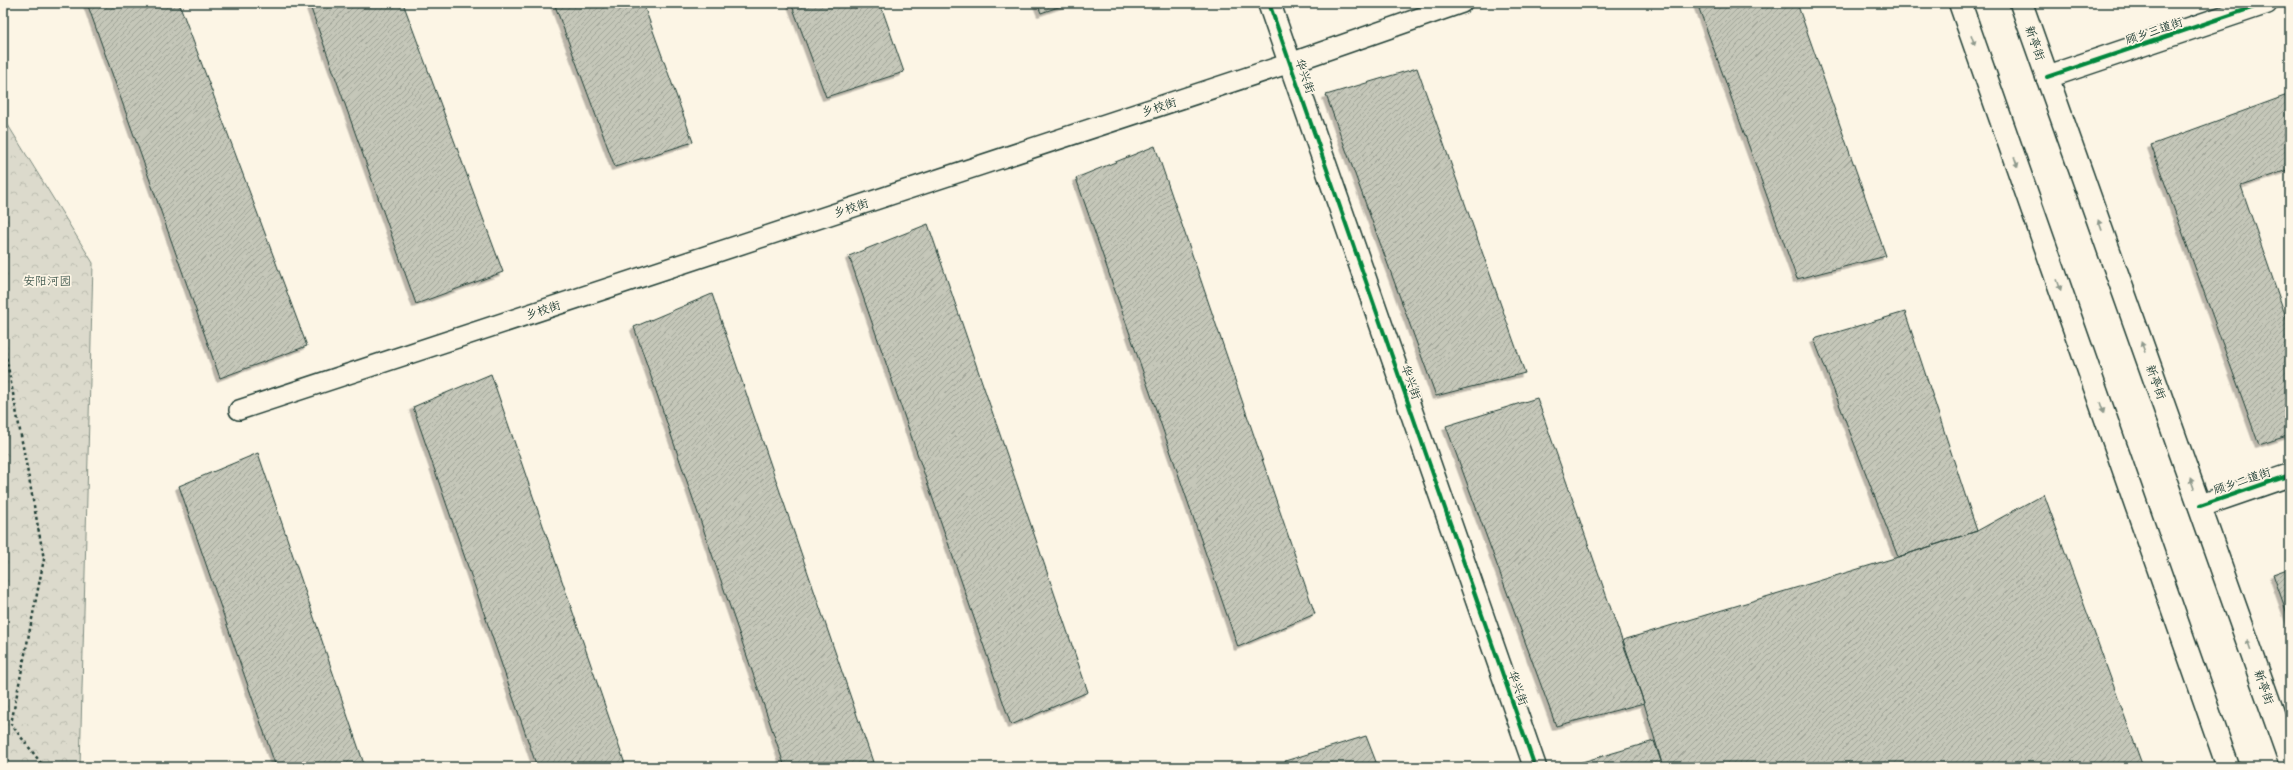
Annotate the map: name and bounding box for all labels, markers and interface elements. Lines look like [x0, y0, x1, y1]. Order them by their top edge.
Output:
street label: 顾乡三道街 [2123, 15, 2185, 48]
street label: 新亭街 [2022, 24, 2047, 63]
one-way arrow [1970, 34, 1976, 46]
street label: 华兴街 [1292, 57, 1317, 96]
street label: 乡校街 [1140, 95, 1179, 120]
one-way arrow [2013, 157, 2019, 169]
street label: 乡校街 [832, 196, 871, 221]
one-way arrow [2096, 218, 2102, 230]
park label: 安阳河园 [23, 274, 71, 289]
one-way arrow [2056, 280, 2062, 292]
street label: 乡校街 [524, 298, 563, 323]
one-way arrow [2140, 341, 2146, 353]
street label: 华兴街 [1398, 363, 1423, 402]
street label: 新亭街 [2142, 363, 2169, 402]
one-way arrow [2099, 402, 2105, 414]
street label: 顾乡二道街 [2211, 465, 2273, 498]
one-way arrow [2188, 476, 2194, 488]
one-way arrow [2246, 639, 2252, 651]
street label: 新亭街 [2251, 668, 2276, 707]
street label: 华兴街 [1505, 669, 1530, 708]

